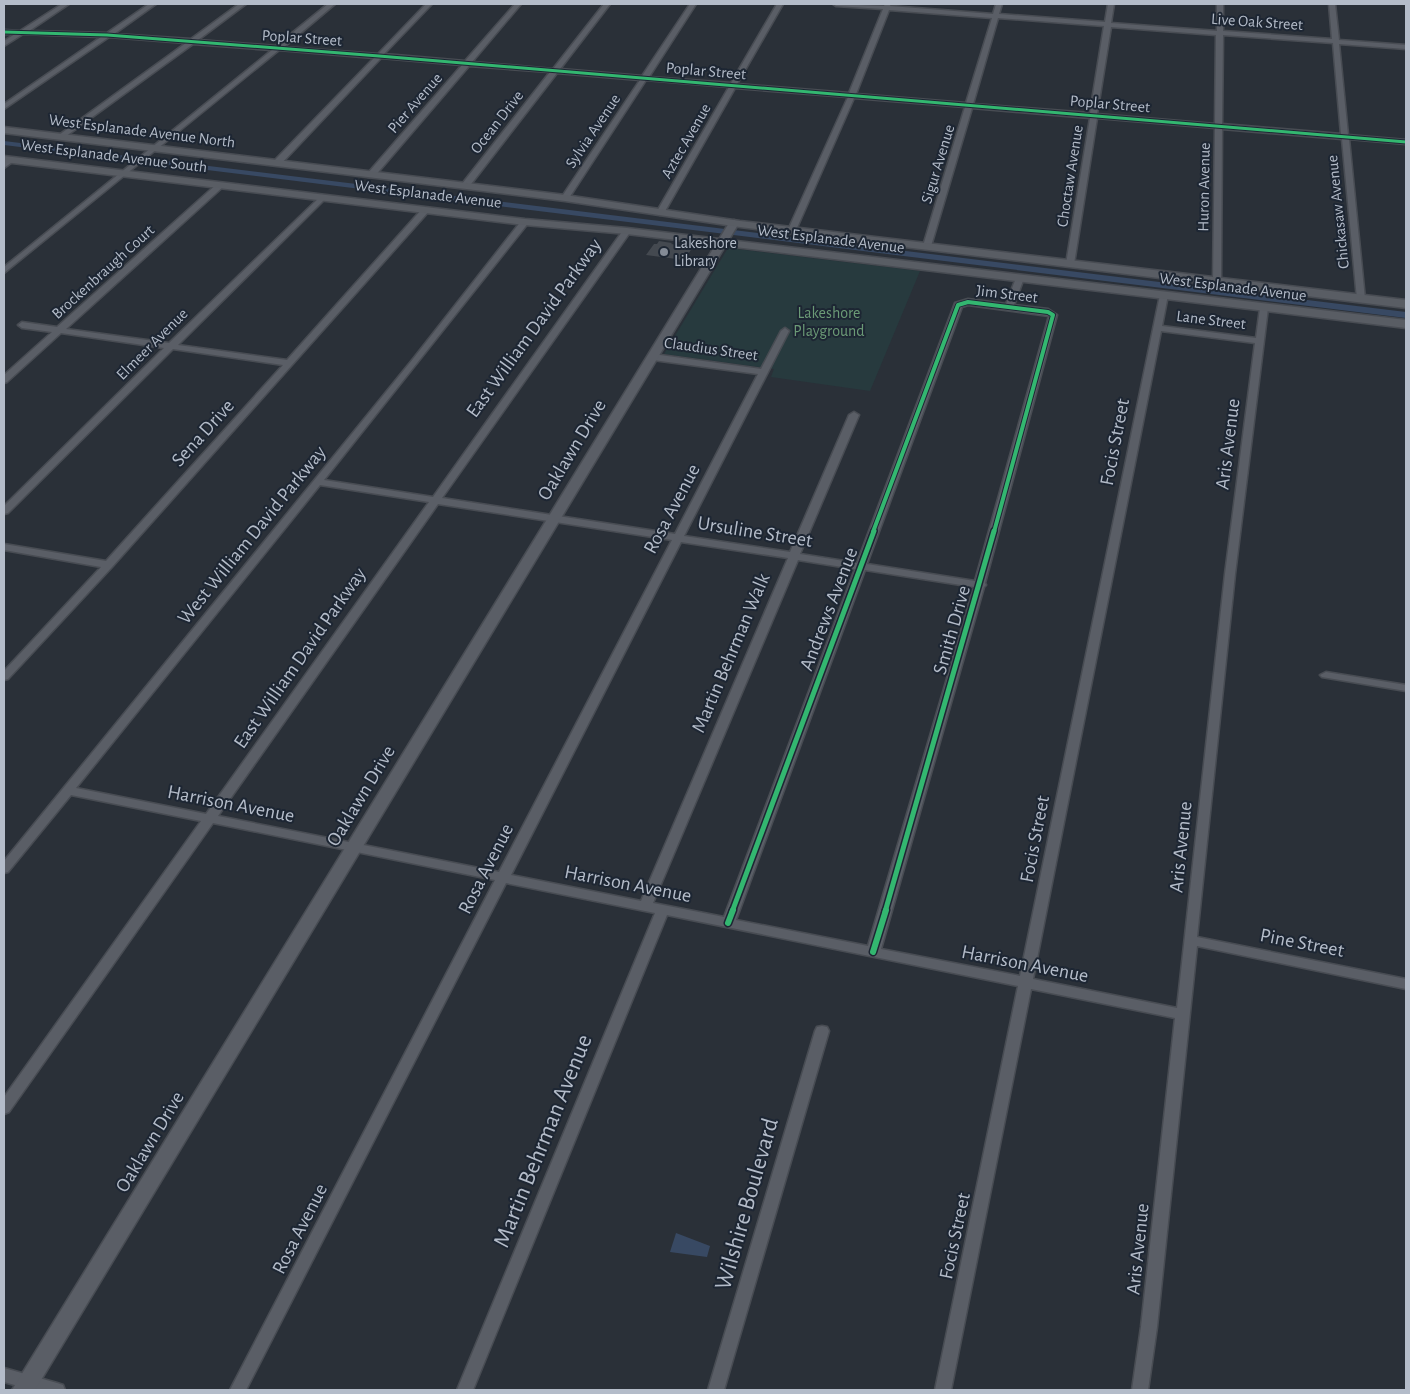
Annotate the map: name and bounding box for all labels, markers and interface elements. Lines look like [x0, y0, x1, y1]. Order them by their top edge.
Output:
street label: Live Oak Street [1210, 11, 1304, 33]
street label: Poplar Street [261, 27, 343, 49]
street label: Poplar Street [665, 60, 747, 82]
street label: Pier Avenue [385, 70, 445, 136]
street label: Ocean Drive [468, 87, 526, 157]
street label: Sylvia Avenue [563, 91, 624, 171]
street label: Poplar Street [1069, 93, 1151, 115]
street label: Aztec Avenue [658, 101, 714, 181]
street label: West Esplanade Avenue North [48, 112, 236, 150]
street label: Sigur Avenue [918, 123, 958, 205]
street label: Choctaw Avenue [1054, 124, 1086, 228]
street label: West Esplanade Avenue South [20, 137, 208, 175]
street label: Huron Avenue [1195, 142, 1213, 232]
street label: Chickasaw Avenue [1324, 154, 1352, 270]
street label: West Esplanade Avenue [353, 177, 503, 211]
street label: Brockenbraugh Court [49, 222, 157, 322]
street label: West Esplanade Avenue [756, 222, 906, 256]
street label: East William David Parkway [463, 235, 606, 421]
place label: Lakeshore Library [674, 235, 737, 270]
marker: Lakeshore Library [658, 246, 670, 258]
street label: West Esplanade Avenue [1158, 270, 1308, 304]
street label: Jim Street [975, 282, 1039, 306]
street label: Elmeer Avenue [113, 305, 191, 383]
park label: Lakeshore Playground [793, 305, 865, 340]
street label: Lane Street [1175, 308, 1247, 332]
street label: Claudius Street [663, 335, 759, 363]
street label: Sena Drive [168, 396, 238, 470]
street label: Oaklawn Drive [534, 396, 610, 504]
street label: Focis Street [1097, 396, 1133, 487]
street label: Aris Avenue [1212, 397, 1244, 491]
street label: West William David Parkway [174, 442, 330, 628]
street label: Rosa Avenue [640, 461, 704, 557]
street label: Ursuline Street [696, 513, 814, 551]
street label: Andrews Avenue [796, 545, 862, 673]
street label: East William David Parkway [230, 564, 370, 752]
street label: Martin Behrman Walk [688, 570, 774, 736]
street label: Smith Drive [930, 583, 974, 677]
street label: Oaklawn Drive [323, 742, 399, 850]
street label: Harrison Avenue [166, 782, 296, 826]
street label: Focis Street [1017, 793, 1053, 884]
street label: Aris Avenue [1166, 800, 1196, 894]
street label: Rosa Avenue [455, 821, 517, 917]
street label: Harrison Avenue [563, 862, 693, 906]
street label: Pine Street [1258, 925, 1346, 961]
street label: Harrison Avenue [960, 942, 1090, 986]
street label: Martin Behrman Avenue [489, 1031, 597, 1251]
street label: Oaklawn Drive [112, 1088, 188, 1196]
street label: Wilshire Boulevard [711, 1115, 783, 1293]
street label: Rosa Avenue [269, 1181, 331, 1277]
street label: Focis Street [936, 1190, 974, 1281]
street label: Aris Avenue [1123, 1202, 1153, 1296]

